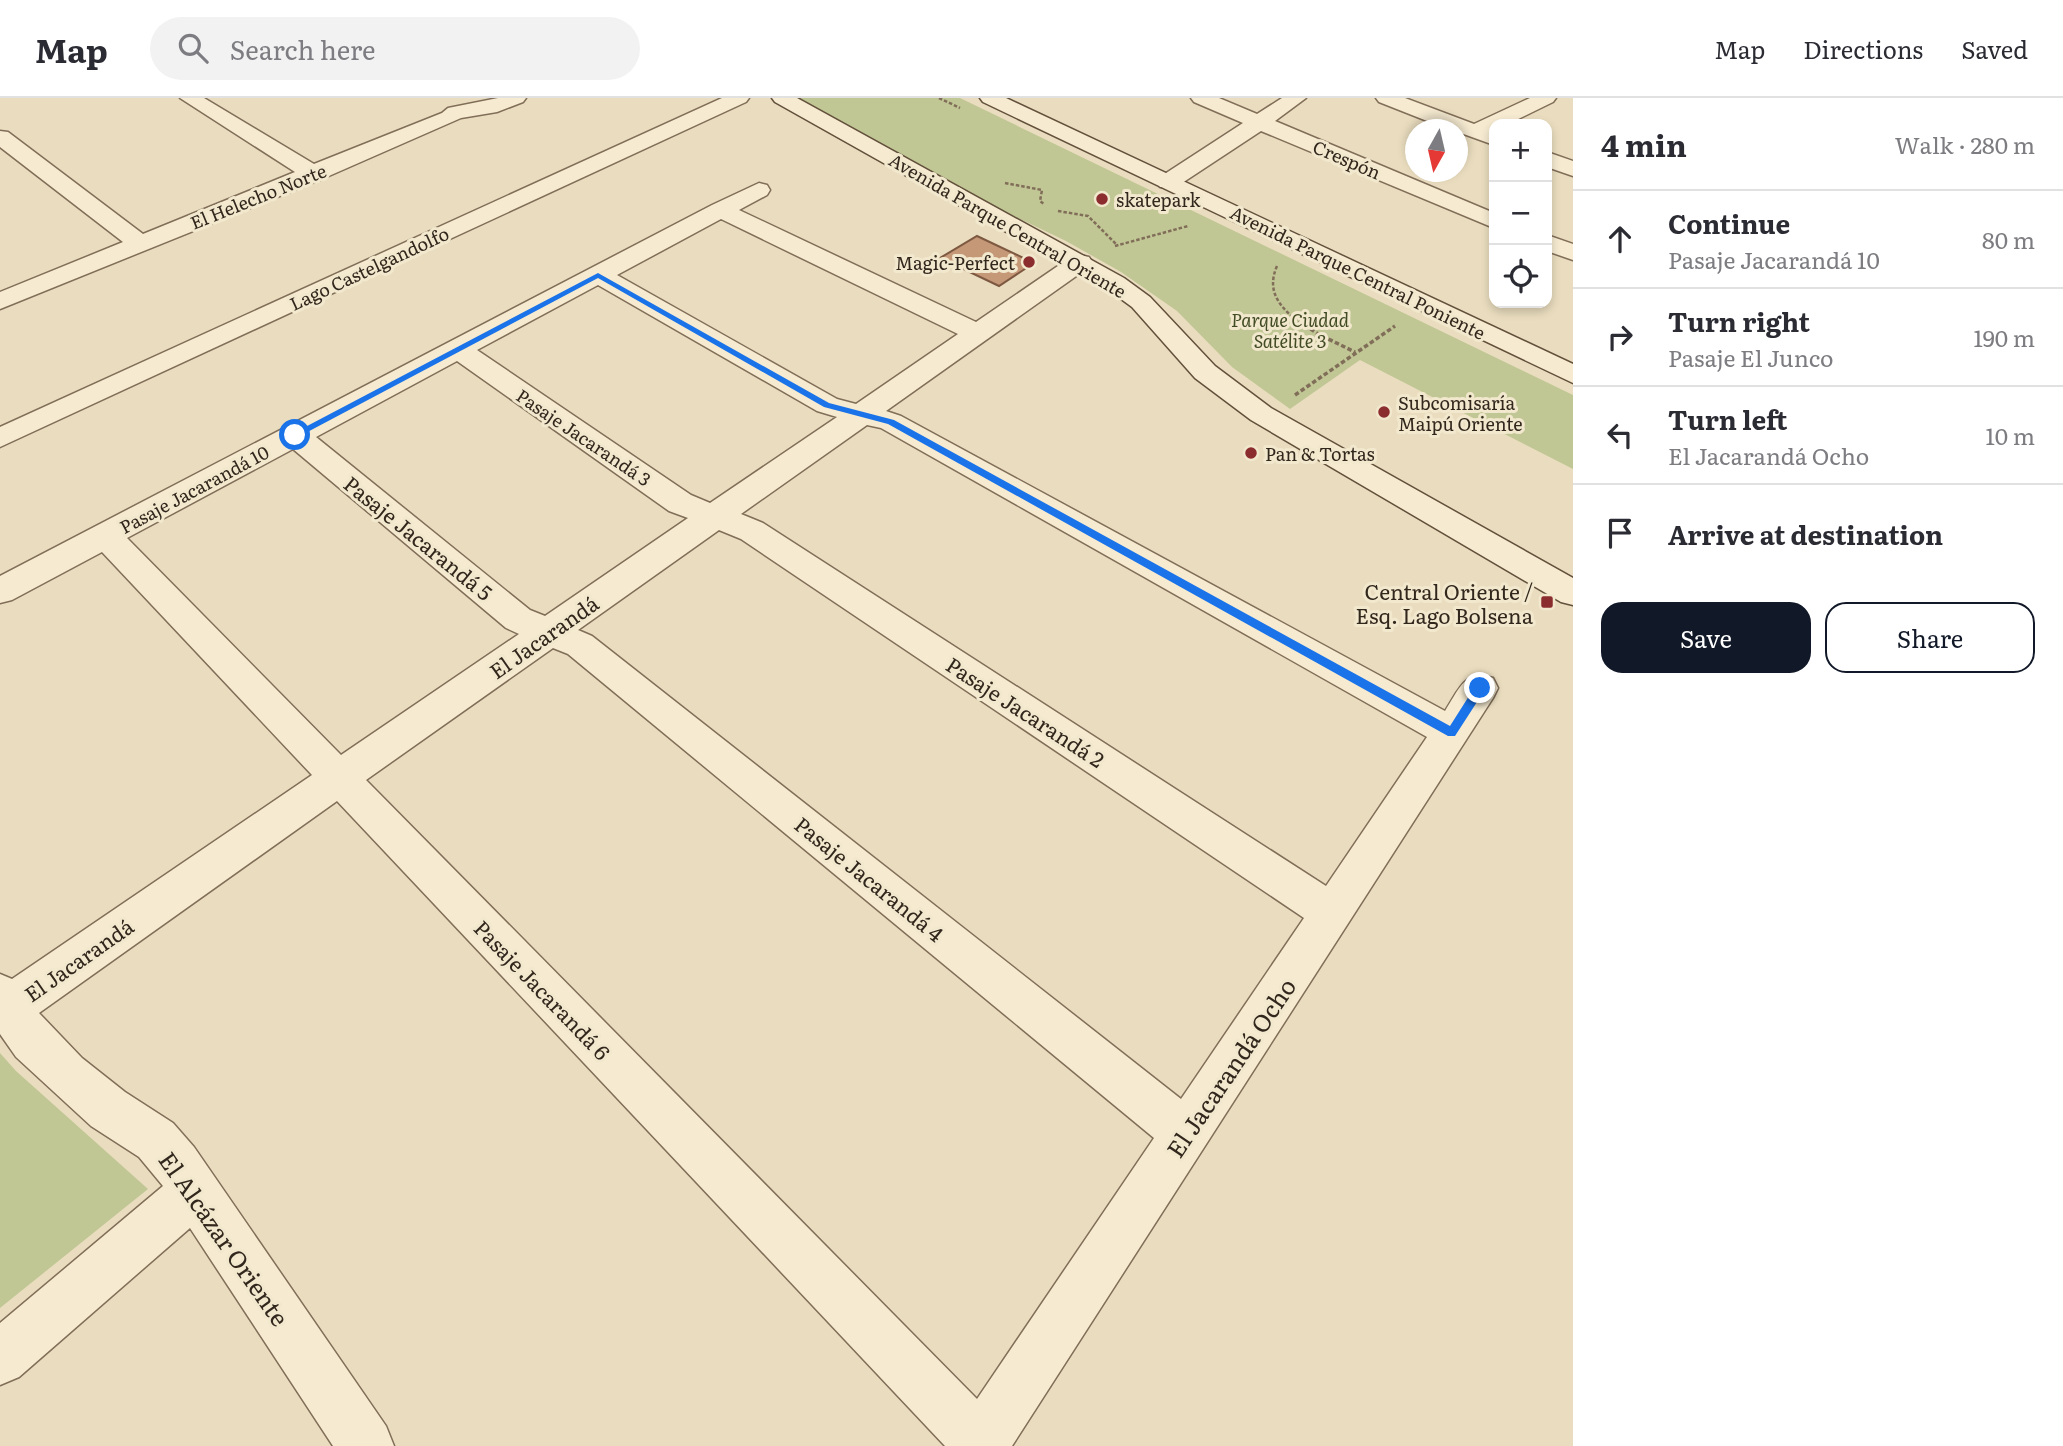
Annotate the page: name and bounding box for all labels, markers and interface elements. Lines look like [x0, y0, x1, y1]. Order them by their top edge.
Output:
search box [150, 17, 640, 80]
text: Map [35, 24, 108, 73]
icon: search [174, 29, 212, 67]
text: Search here [230, 29, 376, 68]
text: Map [1714, 31, 1765, 66]
text: Directions [1803, 31, 1923, 66]
text: Saved [1961, 31, 2028, 66]
north arrow [1405, 119, 1468, 182]
map controls [1489, 119, 1552, 308]
button: + [1489, 119, 1552, 182]
text: 4 min [1601, 122, 1687, 166]
text: Walk · 280 m [1895, 127, 2035, 161]
street label: Crespón [1309, 133, 1385, 185]
street label: Avenida Parque Central Oriente [884, 146, 1132, 304]
street label: El Helecho Norte [186, 156, 330, 236]
button: − [1489, 182, 1552, 245]
place label: skatepark [1116, 186, 1201, 213]
marker: skatepark [1094, 191, 1110, 207]
street label: Avenida Parque Central Poniente [1226, 198, 1490, 346]
text: Continue [1668, 203, 1790, 242]
street label: Lago Castelgandolfo [285, 219, 453, 317]
icon: ahead [1601, 220, 1639, 258]
text: 80 m [1982, 222, 2035, 256]
text: Pasaje Jacarandá 10 [1668, 242, 1880, 276]
button: locate [1489, 245, 1552, 308]
place label: Magic-Perfect [895, 249, 1016, 276]
marker: Magic-Perfect [1021, 254, 1037, 270]
text: Turn right [1668, 301, 1810, 340]
park label: Parque Ciudad Satélite 3 [1231, 306, 1350, 354]
icon: right [1601, 318, 1639, 356]
text: 190 m [1973, 320, 2035, 354]
text: Pasaje El Junco [1668, 340, 1834, 374]
street label: Pasaje Jacarandá 3 [511, 382, 657, 492]
place label: Subcomisaría Maipú Oriente [1398, 389, 1523, 437]
text: Turn left [1668, 399, 1787, 438]
marker: Subcomisaría Maipú Oriente [1376, 404, 1392, 420]
icon: left [1601, 416, 1639, 454]
text: 10 m [1985, 418, 2035, 452]
route start [279, 419, 310, 450]
street label: Pasaje Jacarandá 10 [114, 438, 274, 540]
text: El Jacarandá Ocho [1668, 438, 1869, 472]
place label: Pan & Tortas [1265, 440, 1375, 467]
marker: Pan & Tortas [1243, 445, 1259, 461]
street label: Pasaje Jacarandá 5 [338, 467, 500, 607]
icon: arrive [1601, 514, 1639, 552]
text: Arrive at destination [1668, 514, 1943, 553]
place label: Central Oriente / Esq. Lago Bolsena [1356, 575, 1534, 630]
street label: El Jacarandá [482, 586, 605, 685]
marker: Central Oriente / Esq. Lago Bolsena [1539, 594, 1555, 610]
button: Save [1601, 602, 1811, 673]
button: Share [1825, 602, 2035, 673]
street label: Pasaje Jacarandá 2 [941, 648, 1111, 774]
route end [1464, 672, 1495, 703]
street label: Pasaje Jacarandá 4 [789, 808, 952, 948]
street label: El Jacarandá [17, 909, 140, 1008]
street label: Pasaje Jacarandá 6 [468, 912, 618, 1066]
street label: El Jacarandá Ocho [1157, 970, 1303, 1164]
street label: El Alcázar Oriente [152, 1144, 298, 1332]

